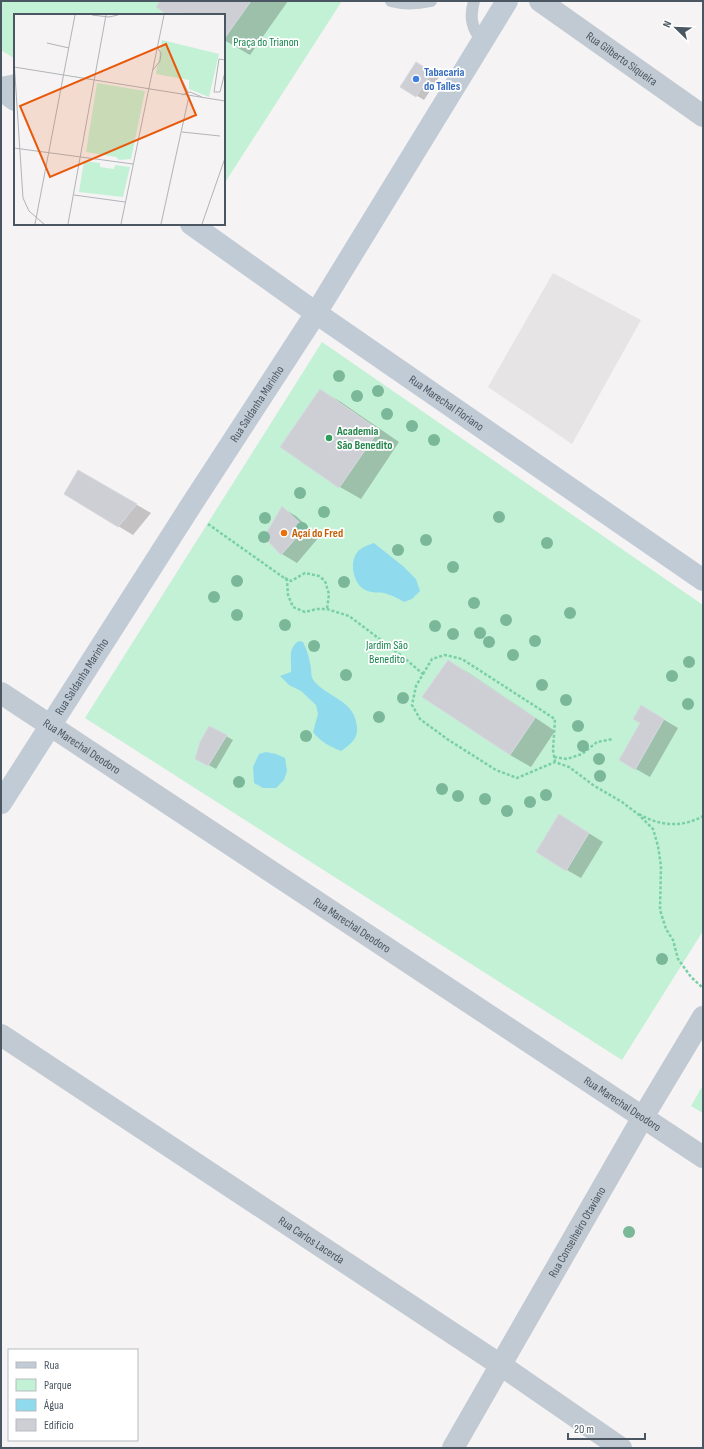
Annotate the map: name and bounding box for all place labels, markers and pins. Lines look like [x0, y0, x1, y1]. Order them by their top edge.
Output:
place label: Tabacaria do Talles [424, 65, 465, 94]
marker: Tabacaria do Talles [411, 74, 421, 84]
place label: Academia São Benedito [336, 424, 393, 453]
marker: Academia São Benedito [324, 433, 334, 443]
place label: Açaí do Fred [291, 526, 343, 541]
marker: Açaí do Fred [279, 528, 289, 538]

